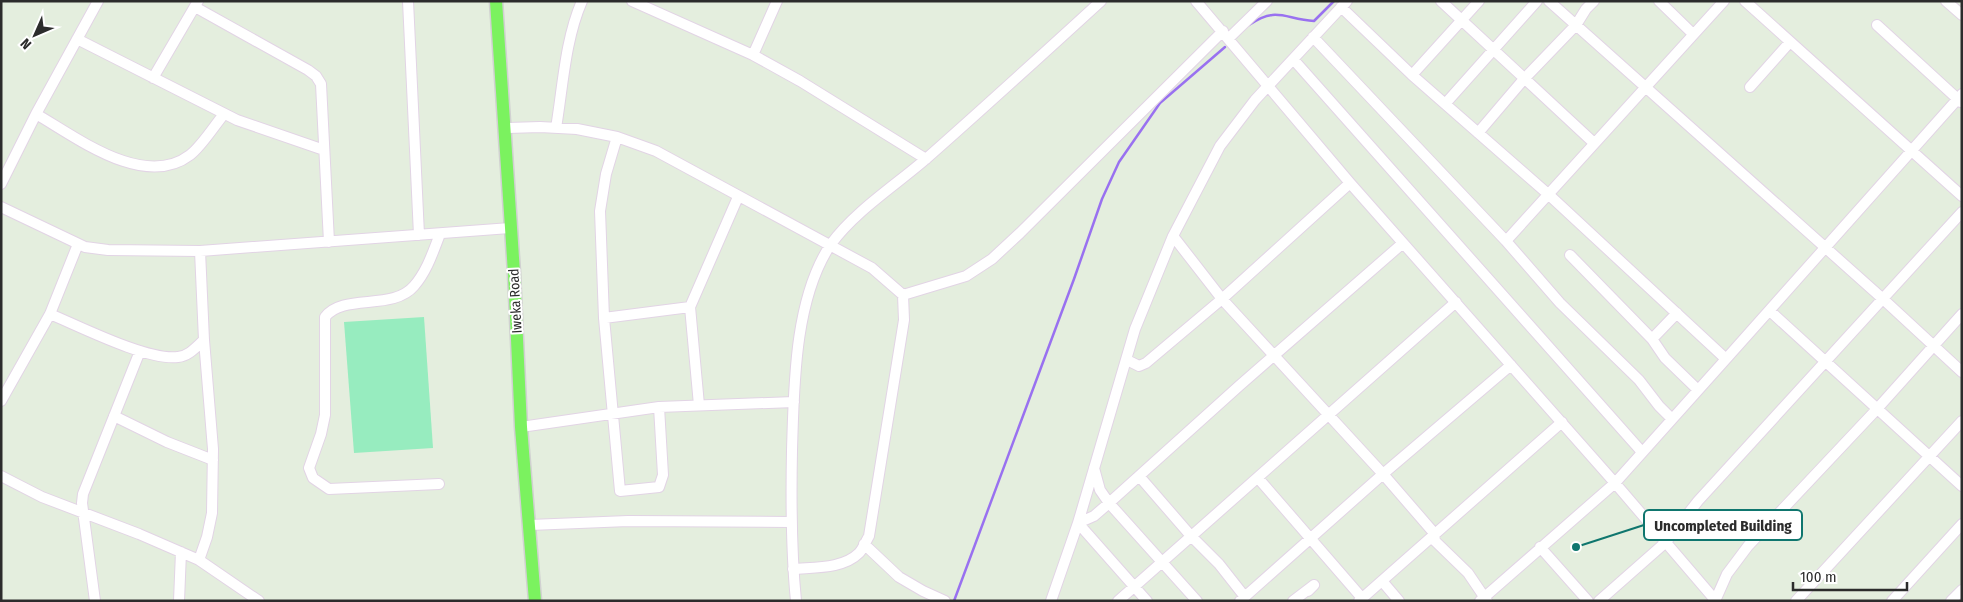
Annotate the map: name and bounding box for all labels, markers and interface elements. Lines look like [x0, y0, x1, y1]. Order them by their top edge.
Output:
north arrow [10, 10, 60, 60]
text: N [17, 35, 35, 53]
street label: Iweka Road [505, 268, 526, 334]
callout: Uncompleted Building [1644, 510, 1802, 540]
text: Uncompleted Building [1654, 517, 1792, 535]
scale bar [1793, 560, 1907, 592]
text: 100 m [1800, 568, 1837, 586]

